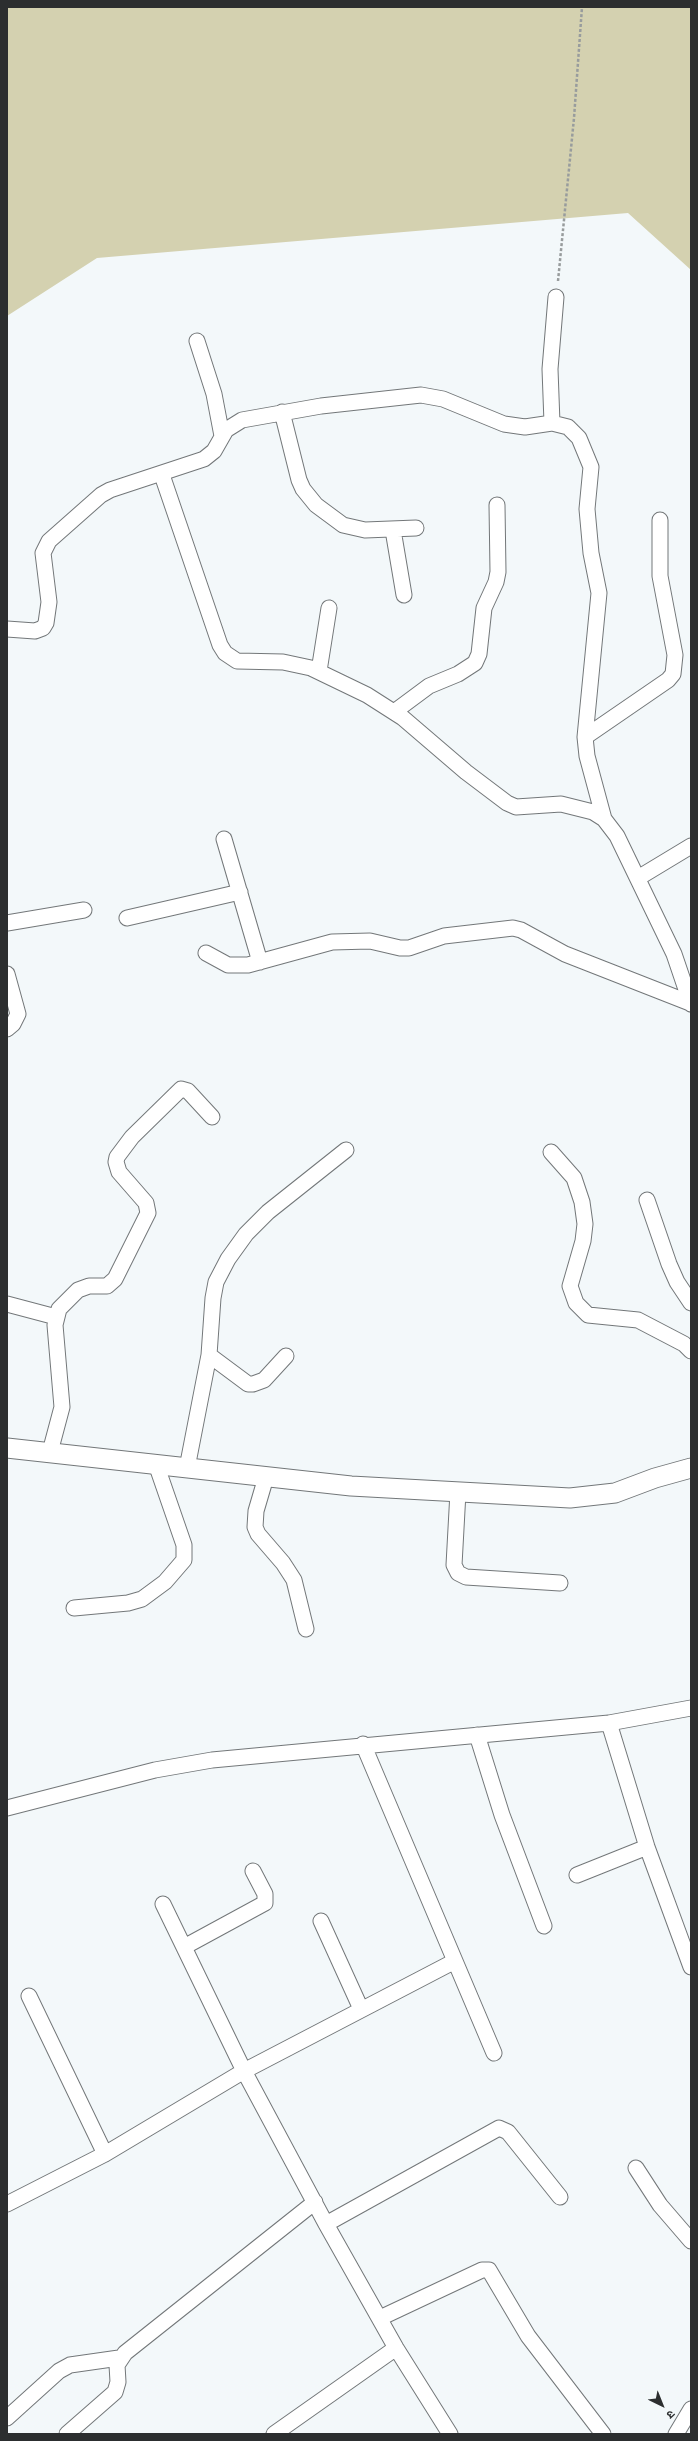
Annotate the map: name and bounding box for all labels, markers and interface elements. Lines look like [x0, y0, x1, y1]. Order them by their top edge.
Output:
north arrow [642, 2385, 682, 2425]
text: उ [664, 2407, 677, 2421]

